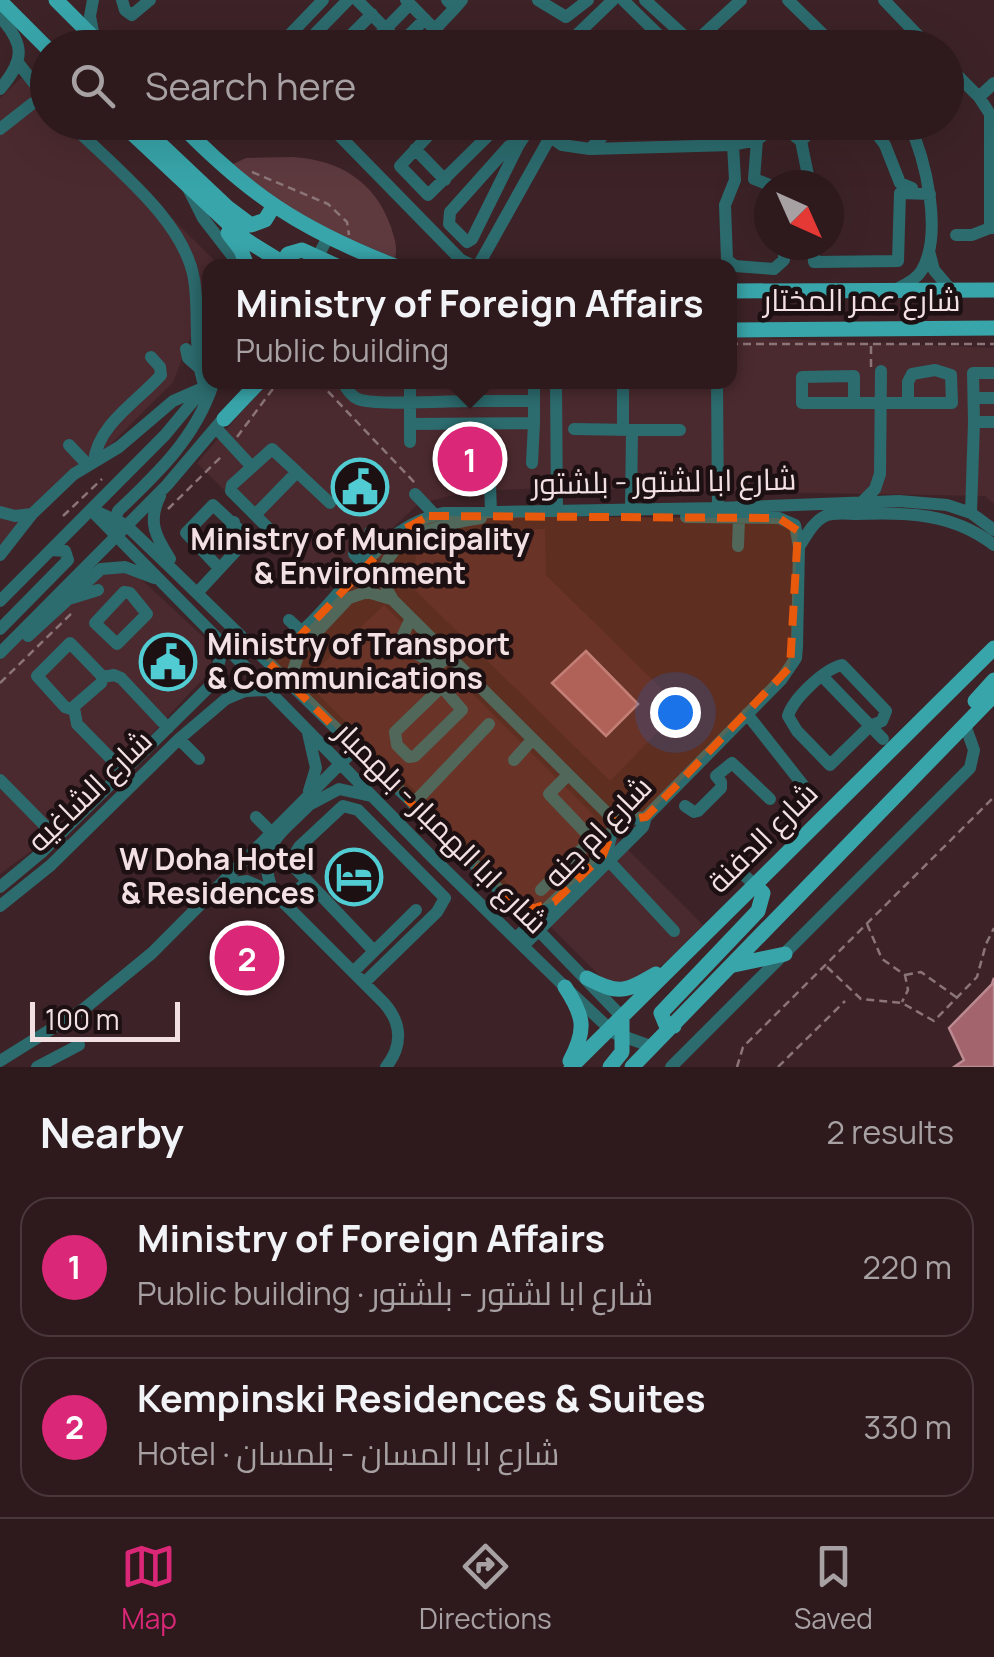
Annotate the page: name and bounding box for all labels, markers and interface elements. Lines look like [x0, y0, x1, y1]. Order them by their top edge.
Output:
search box [30, 30, 964, 140]
icon: search [65, 58, 120, 113]
text: Search here [145, 59, 356, 111]
north arrow [754, 170, 844, 260]
popup [202, 259, 737, 389]
text: Ministry of Foreign Affairs [236, 276, 703, 328]
street label: شارع عمر المختار [761, 279, 961, 321]
text: Public building [236, 328, 449, 372]
pin: 1 [438, 422, 502, 496]
public building icon: Ministry of Municipality & Environment [330, 457, 390, 517]
street label: شارع ابا لشتور - بلشتور [529, 458, 797, 504]
place label: Ministry of Municipality & Environment [190, 518, 530, 593]
place label: Ministry of Transport & Communications [207, 623, 510, 698]
public building icon: Ministry of Transport & Communications [138, 632, 198, 692]
your location [650, 687, 701, 738]
street label: شارع ابا الهمبار - بلهمبار [325, 710, 557, 943]
street label: شارع الشاغيه [18, 720, 161, 861]
street label: شارع ام جنه [534, 766, 661, 896]
street label: شارع الدفنة [698, 773, 827, 902]
place label: W Doha Hotel & Residences [119, 838, 315, 913]
hotel icon: W Doha Hotel & Residences [324, 847, 384, 907]
pin: 2 [214, 920, 280, 996]
scale bar [30, 997, 180, 1042]
text: 100 m [45, 1000, 119, 1038]
text: Nearby [40, 1103, 184, 1161]
text: 2 results [827, 1110, 954, 1154]
text: Ministry of Foreign Affairs [137, 1211, 605, 1263]
text: 1 [67, 1245, 82, 1289]
text: 220 m [862, 1245, 952, 1289]
text: Public building · شارع ابا لشتور - بلشتور [137, 1271, 653, 1315]
text: Kempinski Residences & Suites [137, 1371, 706, 1423]
text: 2 [65, 1405, 84, 1449]
text: 330 m [864, 1405, 952, 1449]
text: Hotel · شارع ابا المسان - بلمسان [137, 1431, 559, 1475]
tab: Map [121, 1539, 177, 1637]
tab: Directions [419, 1539, 552, 1637]
tab: Saved [794, 1539, 873, 1637]

